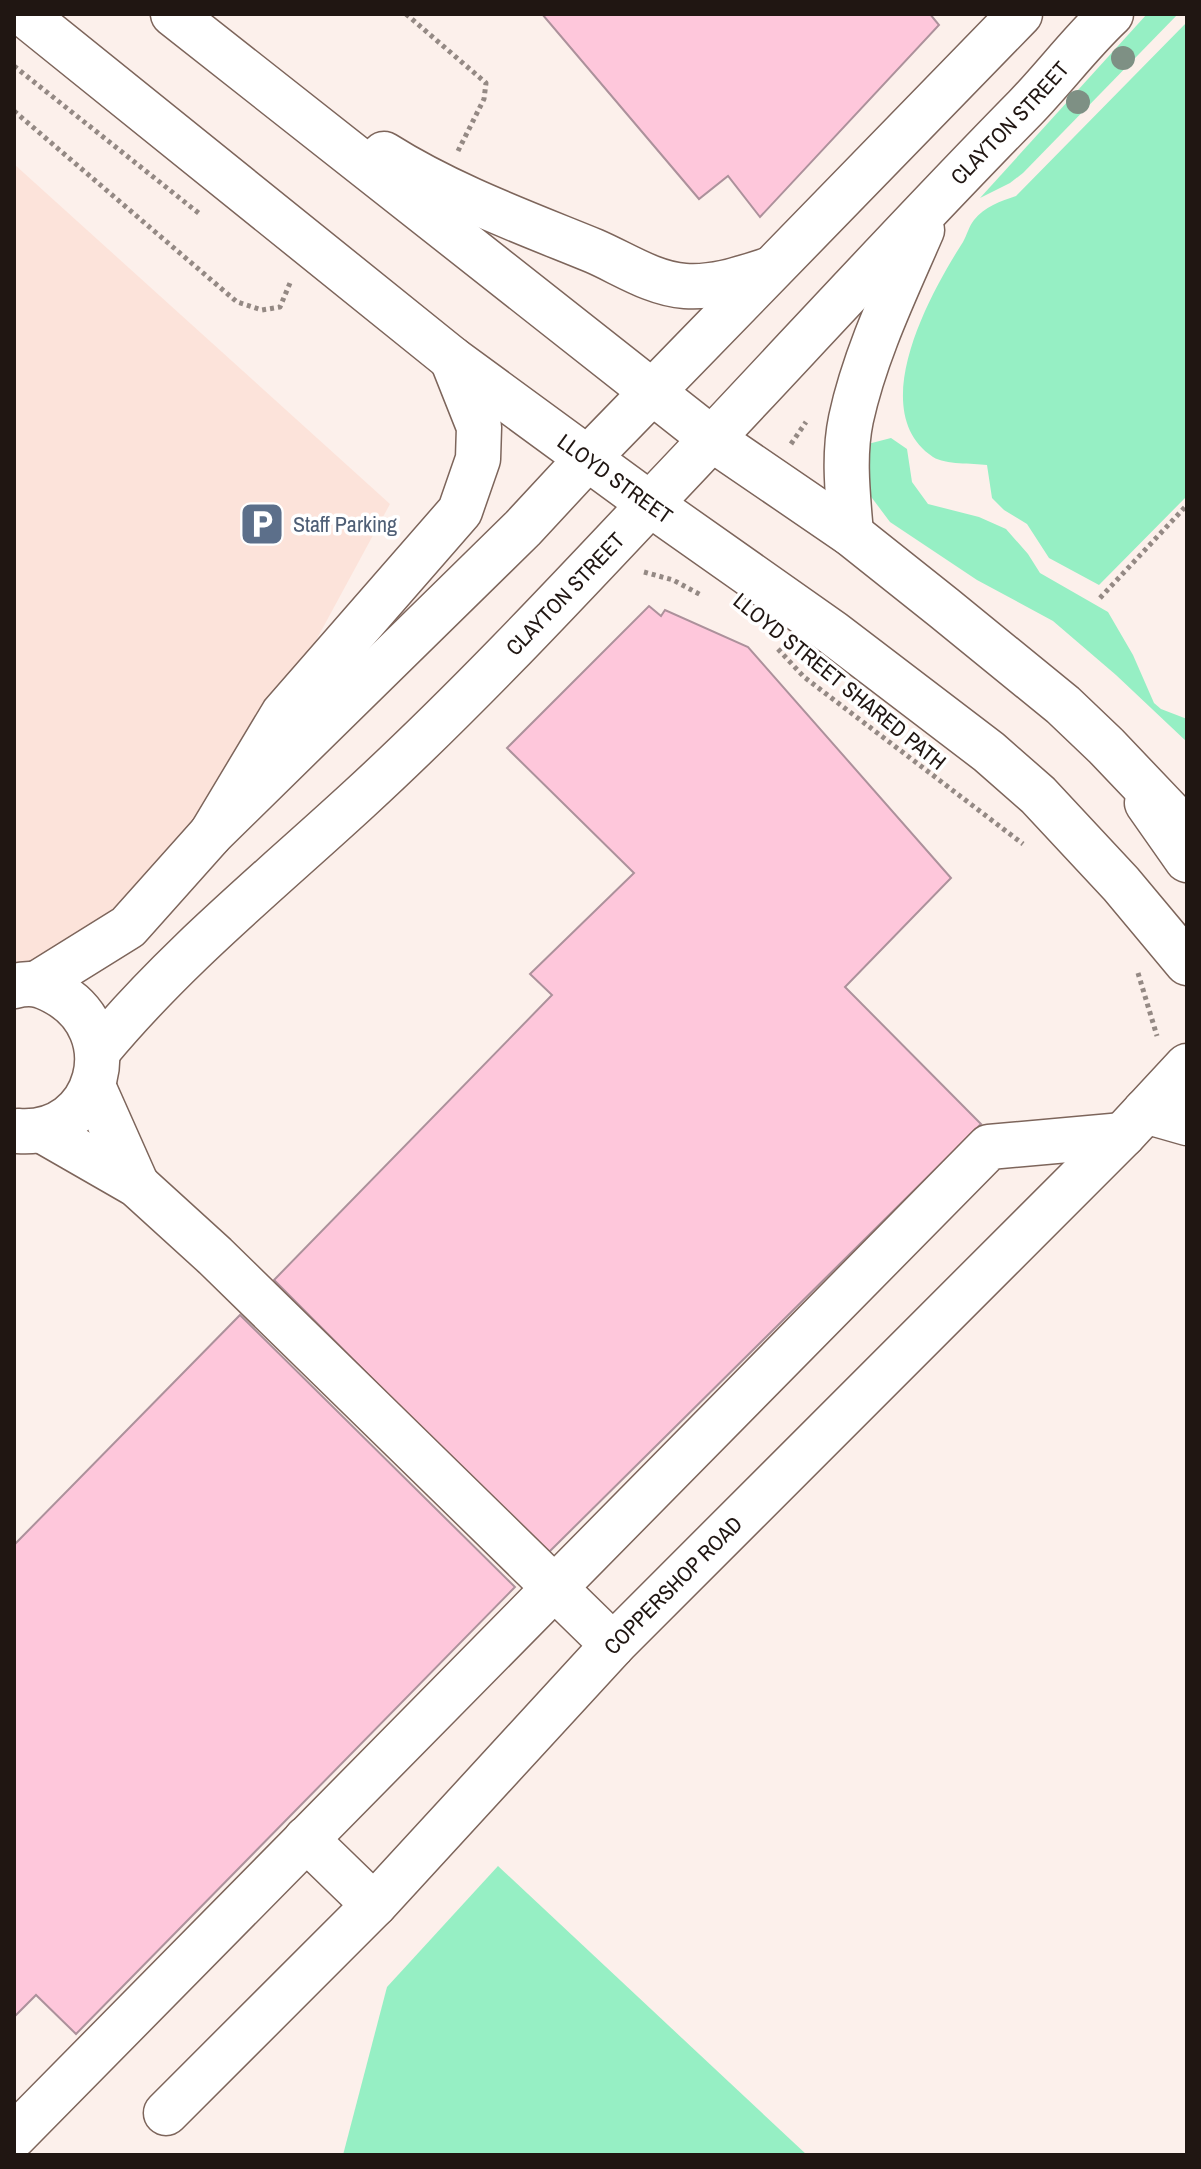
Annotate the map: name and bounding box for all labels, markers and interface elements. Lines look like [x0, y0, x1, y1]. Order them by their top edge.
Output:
street label: CLAYTON STREET [944, 55, 1075, 191]
street label: LLOYD STREET [552, 426, 679, 530]
parking icon: Staff Parking [238, 500, 286, 548]
place label: Staff Parking [293, 509, 397, 539]
street label: CLAYTON STREET [499, 526, 631, 662]
street label: LLOYD STREET SHARED PATH [727, 586, 953, 776]
street label: COPPERSHOP ROAD [597, 1509, 749, 1661]

